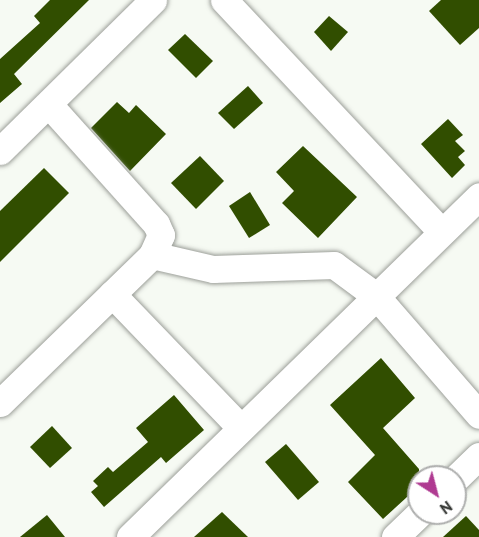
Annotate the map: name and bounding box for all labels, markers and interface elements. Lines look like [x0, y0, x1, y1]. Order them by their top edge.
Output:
north arrow [407, 465, 467, 525]
text: N [436, 497, 457, 519]

